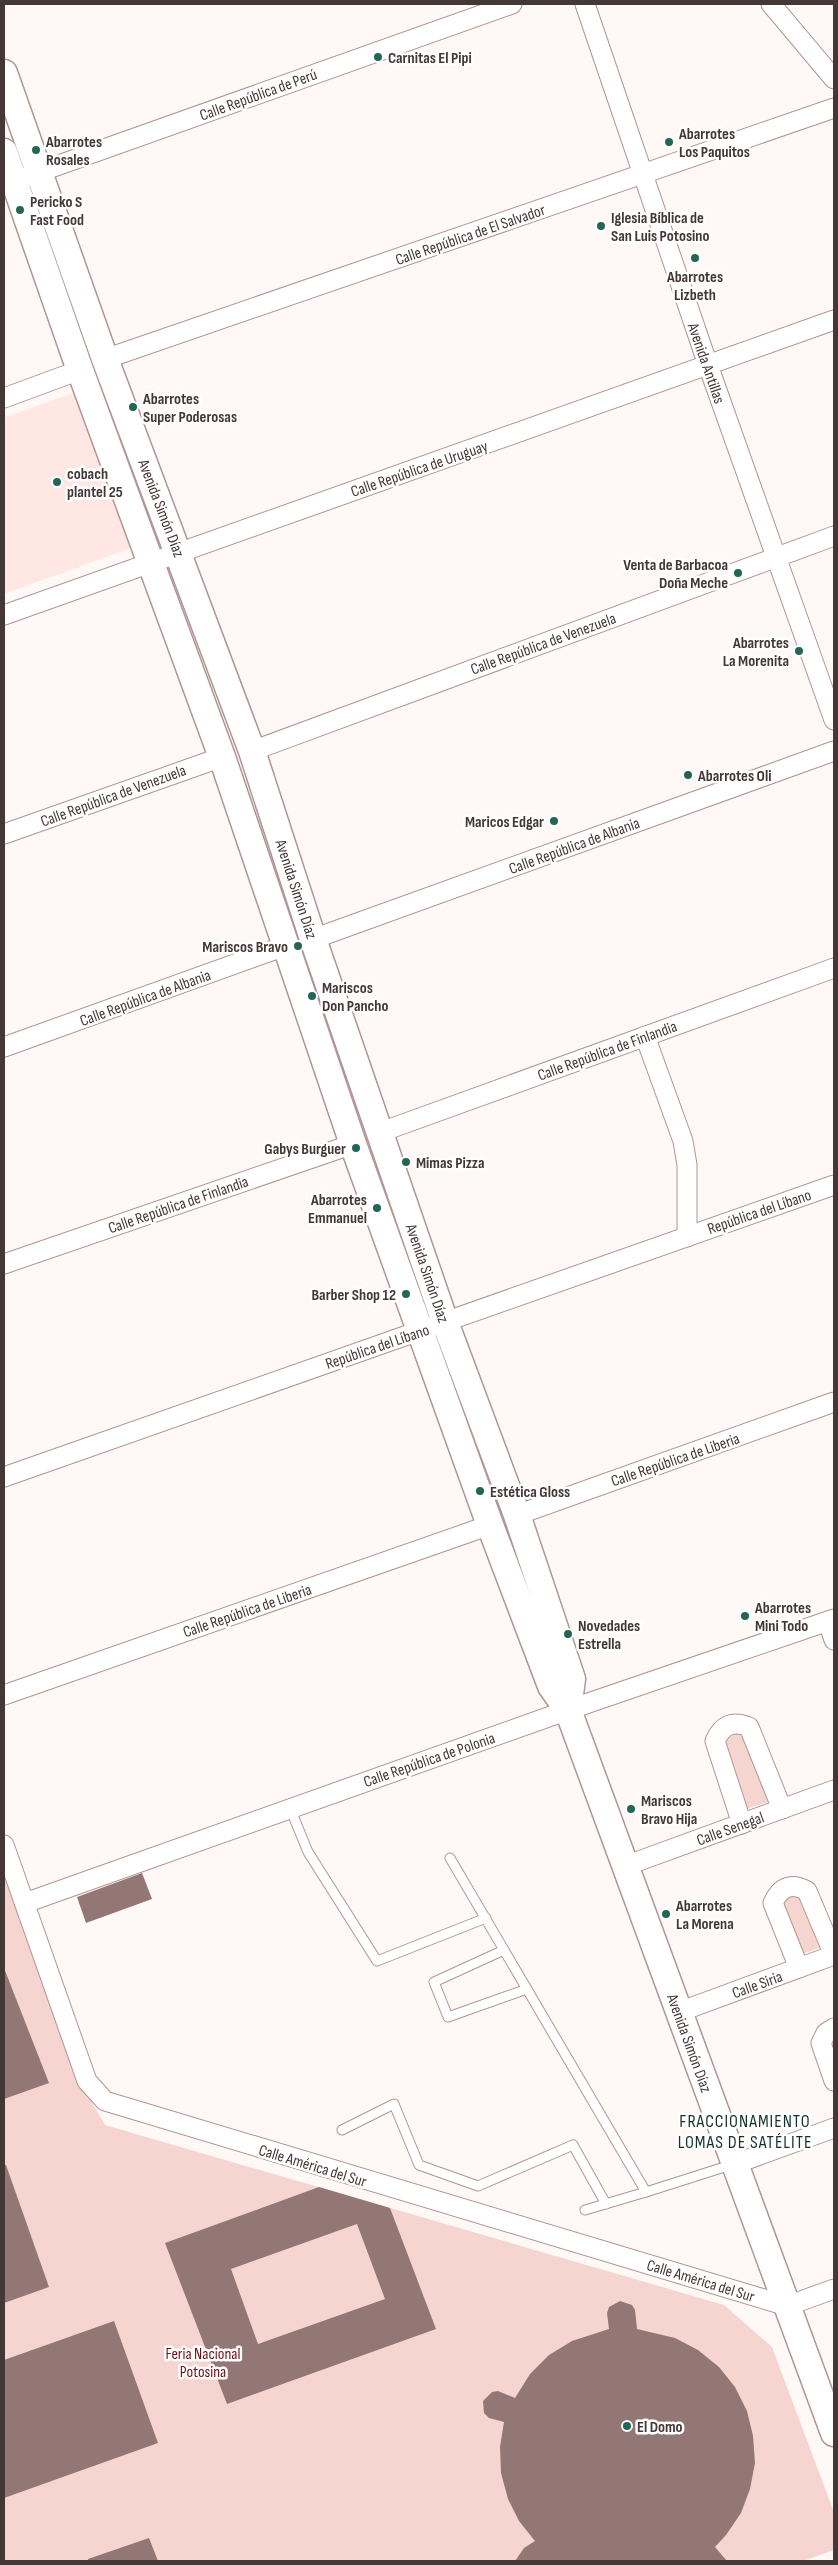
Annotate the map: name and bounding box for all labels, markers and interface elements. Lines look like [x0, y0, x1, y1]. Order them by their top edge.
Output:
place label: Carnitas El Pipi [388, 49, 472, 68]
marker: Carnitas El Pipi [372, 51, 384, 63]
street label: Calle República de Perú [197, 65, 320, 125]
place label: Abarrotes Los Paquitos [678, 125, 750, 162]
place label: Abarrotes Rosales [45, 133, 102, 170]
marker: Abarrotes Los Paquitos [663, 136, 675, 148]
marker: Abarrotes Rosales [30, 144, 42, 156]
place label: Pericko S Fast Food [30, 193, 84, 230]
street label: Calle República de El Salvador [393, 201, 548, 270]
marker: Pericko S Fast Food [14, 204, 26, 216]
place label: Iglesia Bíblica de San Luis Potosino [611, 209, 709, 246]
marker: Iglesia Bíblica de San Luis Potosino [595, 220, 607, 232]
marker: Abarrotes Lizbeth [689, 252, 701, 264]
place label: Abarrotes Lizbeth [666, 268, 723, 305]
street label: Avenida Antillas [683, 320, 728, 407]
place label: Abarrotes Super Poderosas [142, 390, 237, 427]
marker: Abarrotes Super Poderosas [127, 401, 139, 413]
street label: Calle República de Uruguay [349, 437, 490, 502]
street label: Avenida Simón Díaz [133, 456, 188, 560]
place label: cobach plantel 25 [67, 465, 123, 502]
marker: cobach plantel 25 [51, 476, 63, 488]
place label: Venta de Barbacoa Doña Meche [623, 556, 728, 593]
marker: Venta de Barbacoa Doña Meche [732, 567, 744, 579]
street label: Calle República de Venezuela [468, 609, 619, 680]
place label: Abarrotes La Morenita [723, 634, 789, 671]
marker: Abarrotes La Morenita [793, 645, 805, 657]
street label: Calle República de Venezuela [38, 761, 189, 832]
place label: Abarrotes Oli [697, 767, 772, 786]
marker: Abarrotes Oli [682, 769, 694, 781]
place label: Maricos Edgar [465, 813, 544, 832]
street label: Calle República de Albania [507, 814, 643, 879]
marker: Maricos Edgar [548, 815, 560, 827]
street label: Avenida Simón Díaz [270, 836, 321, 942]
place label: Mariscos Bravo [202, 938, 288, 957]
marker: Mariscos Bravo [292, 940, 304, 952]
street label: Calle República de Albania [78, 966, 214, 1031]
place label: Mariscos Don Pancho [322, 979, 388, 1016]
marker: Mariscos Don Pancho [306, 990, 318, 1002]
street label: Calle República de Finlandia [535, 1017, 680, 1085]
place label: Gabys Burguer [264, 1140, 346, 1159]
marker: Gabys Burguer [350, 1142, 362, 1154]
place label: Mimas Pizza [416, 1154, 485, 1173]
marker: Mimas Pizza [400, 1156, 412, 1168]
street label: Calle República de Finlandia [106, 1173, 251, 1238]
street label: República del Líbano [705, 1186, 814, 1239]
place label: Abarrotes Emmanuel [308, 1191, 367, 1228]
marker: Abarrotes Emmanuel [371, 1202, 383, 1214]
street label: Avenida Simón Díaz [400, 1221, 452, 1326]
place label: Barber Shop 12 [311, 1286, 396, 1305]
marker: Barber Shop 12 [400, 1288, 412, 1300]
street label: República del Líbano [323, 1321, 432, 1374]
street label: Calle República de Liberia [609, 1430, 742, 1491]
place label: Estética Gloss [490, 1483, 570, 1502]
marker: Estética Gloss [474, 1485, 486, 1497]
street label: Calle República de Liberia [181, 1581, 314, 1642]
place label: Abarrotes Mini Todo [754, 1599, 811, 1636]
marker: Abarrotes Mini Todo [739, 1610, 751, 1622]
place label: Novedades Estrella [578, 1617, 640, 1654]
marker: Novedades Estrella [562, 1628, 574, 1640]
street label: Calle República de Polonia [361, 1729, 498, 1792]
place label: Mariscos Bravo Hija [641, 1792, 697, 1829]
marker: Mariscos Bravo Hija [625, 1803, 637, 1815]
street label: Calle Senegal [694, 1808, 767, 1850]
place label: Abarrotes La Morena [675, 1897, 734, 1934]
marker: Abarrotes La Morena [660, 1908, 672, 1920]
street label: Calle Siria [730, 1968, 785, 2003]
street label: Avenida Simón Díaz [662, 1991, 715, 2096]
district label: FRACCIONAMIENTO LOMAS DE SATÉLITE [678, 2111, 812, 2153]
street label: Calle América del Sur [256, 2141, 369, 2192]
street label: Calle América del Sur [644, 2256, 757, 2307]
park label: Feria Nacional Potosina [166, 2345, 240, 2382]
place label: El Domo [637, 2418, 683, 2437]
marker: El Domo [621, 2420, 633, 2432]

